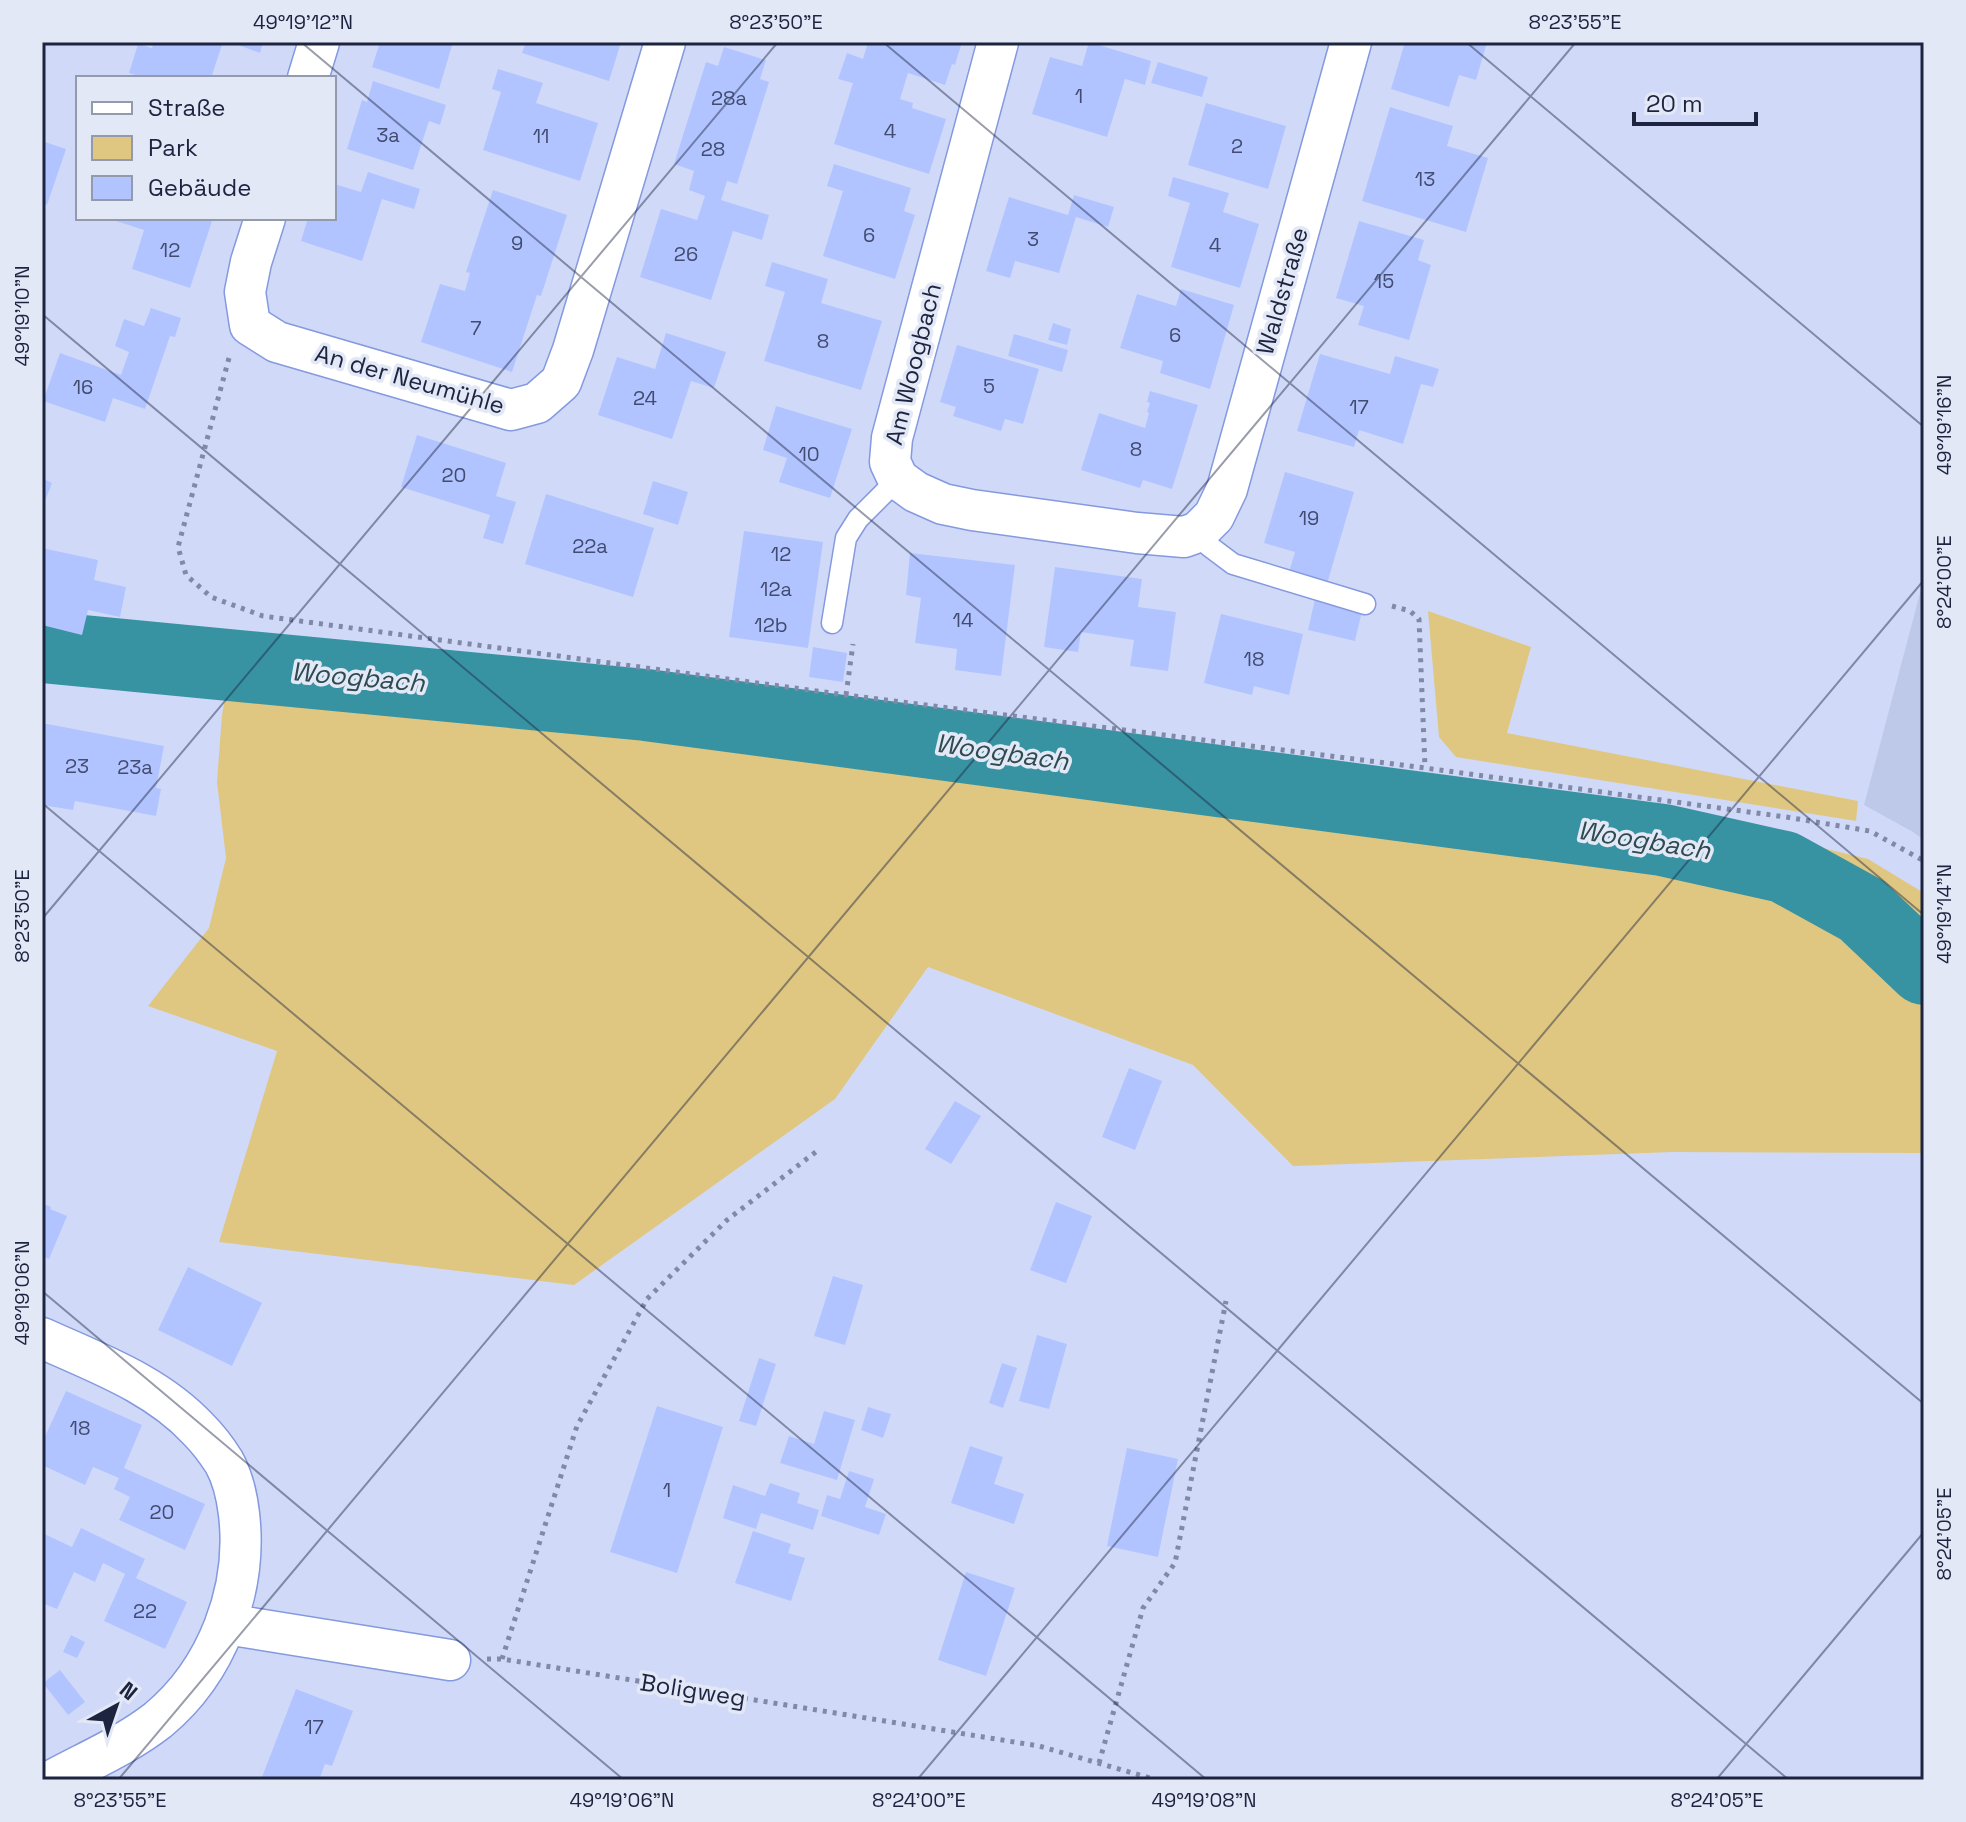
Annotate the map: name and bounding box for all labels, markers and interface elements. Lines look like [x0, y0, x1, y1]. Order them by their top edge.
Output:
text: 49°19'12"N [253, 9, 353, 35]
text: 8°23'50"E [729, 9, 823, 35]
text: 8°23'55"E [1529, 9, 1621, 35]
legend [76, 76, 336, 220]
scale bar [1634, 76, 1756, 126]
house number: 1 [1075, 83, 1083, 109]
house number: 28a [711, 85, 747, 111]
text: 20 m [1646, 88, 1703, 119]
text: Straße [148, 92, 225, 123]
house number: 4 [884, 118, 896, 144]
house number: 3a [376, 122, 400, 148]
house number: 11 [533, 123, 549, 149]
text: Park [148, 132, 198, 163]
house number: 2 [1231, 133, 1243, 159]
house number: 28 [701, 136, 725, 162]
house number: 13 [1415, 166, 1435, 192]
text: Gebäude [148, 172, 251, 203]
house number: 6 [863, 222, 875, 248]
street label: Waldstraße [1249, 224, 1315, 358]
house number: 3 [1027, 226, 1039, 252]
house number: 9 [511, 230, 523, 256]
house number: 4 [1209, 232, 1221, 258]
house number: 12 [160, 237, 180, 263]
house number: 26 [674, 241, 698, 267]
text: 49°19'10"N [9, 266, 35, 366]
house number: 15 [1374, 268, 1394, 294]
street label: Am Woogbach [878, 280, 948, 448]
house number: 7 [470, 315, 482, 341]
house number: 6 [1169, 322, 1181, 348]
house number: 8 [817, 328, 829, 354]
street label: An der Neumühle [312, 337, 508, 421]
house number: 5 [983, 373, 995, 399]
house number: 16 [73, 374, 93, 400]
text: 49°19'16"N [1931, 375, 1957, 475]
house number: 24 [633, 385, 657, 411]
house number: 17 [1349, 394, 1369, 420]
house number: 8 [1130, 436, 1142, 462]
house number: 10 [798, 441, 820, 467]
house number: 20 [442, 462, 466, 488]
house number: 19 [1299, 505, 1319, 531]
house number: 22a [572, 533, 608, 559]
text: 8°24'00"E [1931, 535, 1957, 629]
house number: 12 [771, 541, 791, 567]
house number: 12a [760, 576, 792, 602]
house number: 14 [953, 607, 973, 633]
house number: 12b [754, 612, 788, 638]
house number: 18 [1244, 646, 1264, 672]
water label: Woogbach [290, 654, 427, 700]
water label: Woogbach [933, 726, 1072, 778]
house number: 23 [65, 753, 89, 779]
house number: 23a [117, 754, 153, 780]
water label: Woogbach [1575, 813, 1714, 867]
text: 49°19'14"N [1931, 864, 1957, 964]
text: 8°23'50"E [9, 869, 35, 963]
text: 49°19'06"N [9, 1241, 35, 1345]
house number: 18 [70, 1415, 90, 1441]
house number: 1 [663, 1477, 671, 1503]
text: 8°24'05"E [1931, 1488, 1957, 1580]
house number: 20 [150, 1499, 174, 1525]
house number: 22 [133, 1598, 157, 1624]
north arrow [76, 1666, 156, 1746]
street label: Boligweg [638, 1666, 748, 1714]
text: N [114, 1675, 144, 1706]
house number: 17 [304, 1714, 324, 1740]
text: 8°23'55"E [74, 1787, 166, 1813]
text: 49°19'06"N [570, 1787, 674, 1813]
text: 8°24'00"E [872, 1787, 966, 1813]
text: 49°19'08"N [1151, 1787, 1257, 1813]
text: 8°24'05"E [1671, 1787, 1763, 1813]

